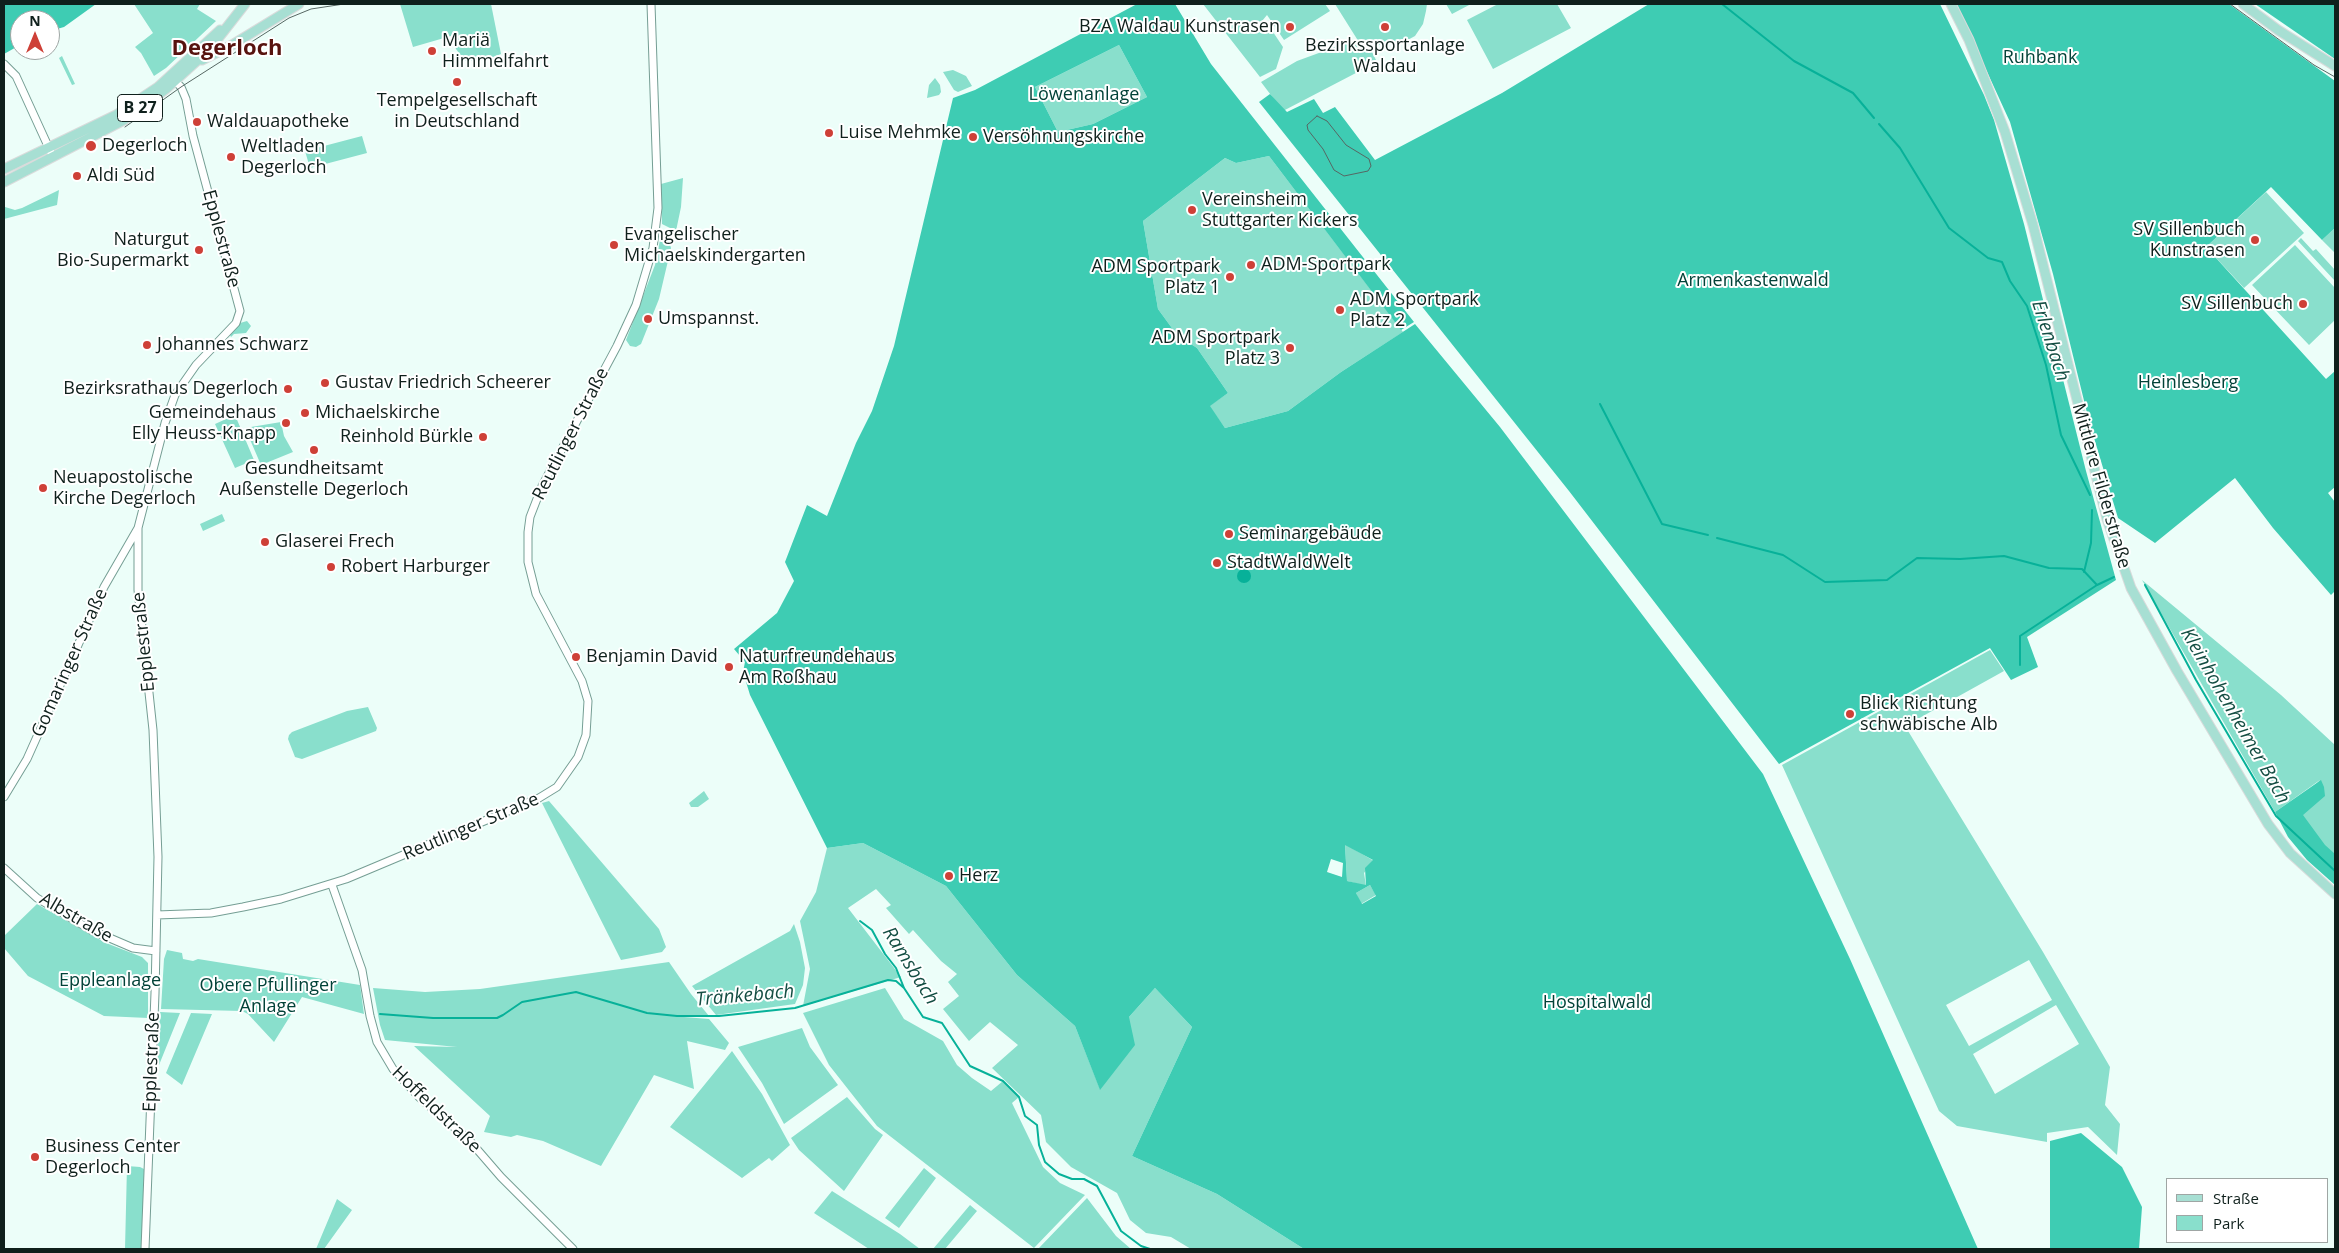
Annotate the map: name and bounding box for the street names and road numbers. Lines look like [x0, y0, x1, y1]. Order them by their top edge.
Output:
road number: B 27 [118, 95, 162, 122]
street label: Epplestraße [198, 188, 244, 290]
street label: Reutlinger Straße [528, 364, 614, 504]
street label: Mittlere Filderstraße [2067, 401, 2135, 571]
street label: Gomaringer Straße [28, 585, 112, 741]
street label: Epplestraße [128, 591, 160, 693]
street label: Reutlinger Straße [400, 789, 542, 865]
street label: Albstraße [36, 888, 116, 948]
street label: Epplestraße [139, 1011, 165, 1113]
street label: Hoffeldstraße [387, 1062, 485, 1158]

